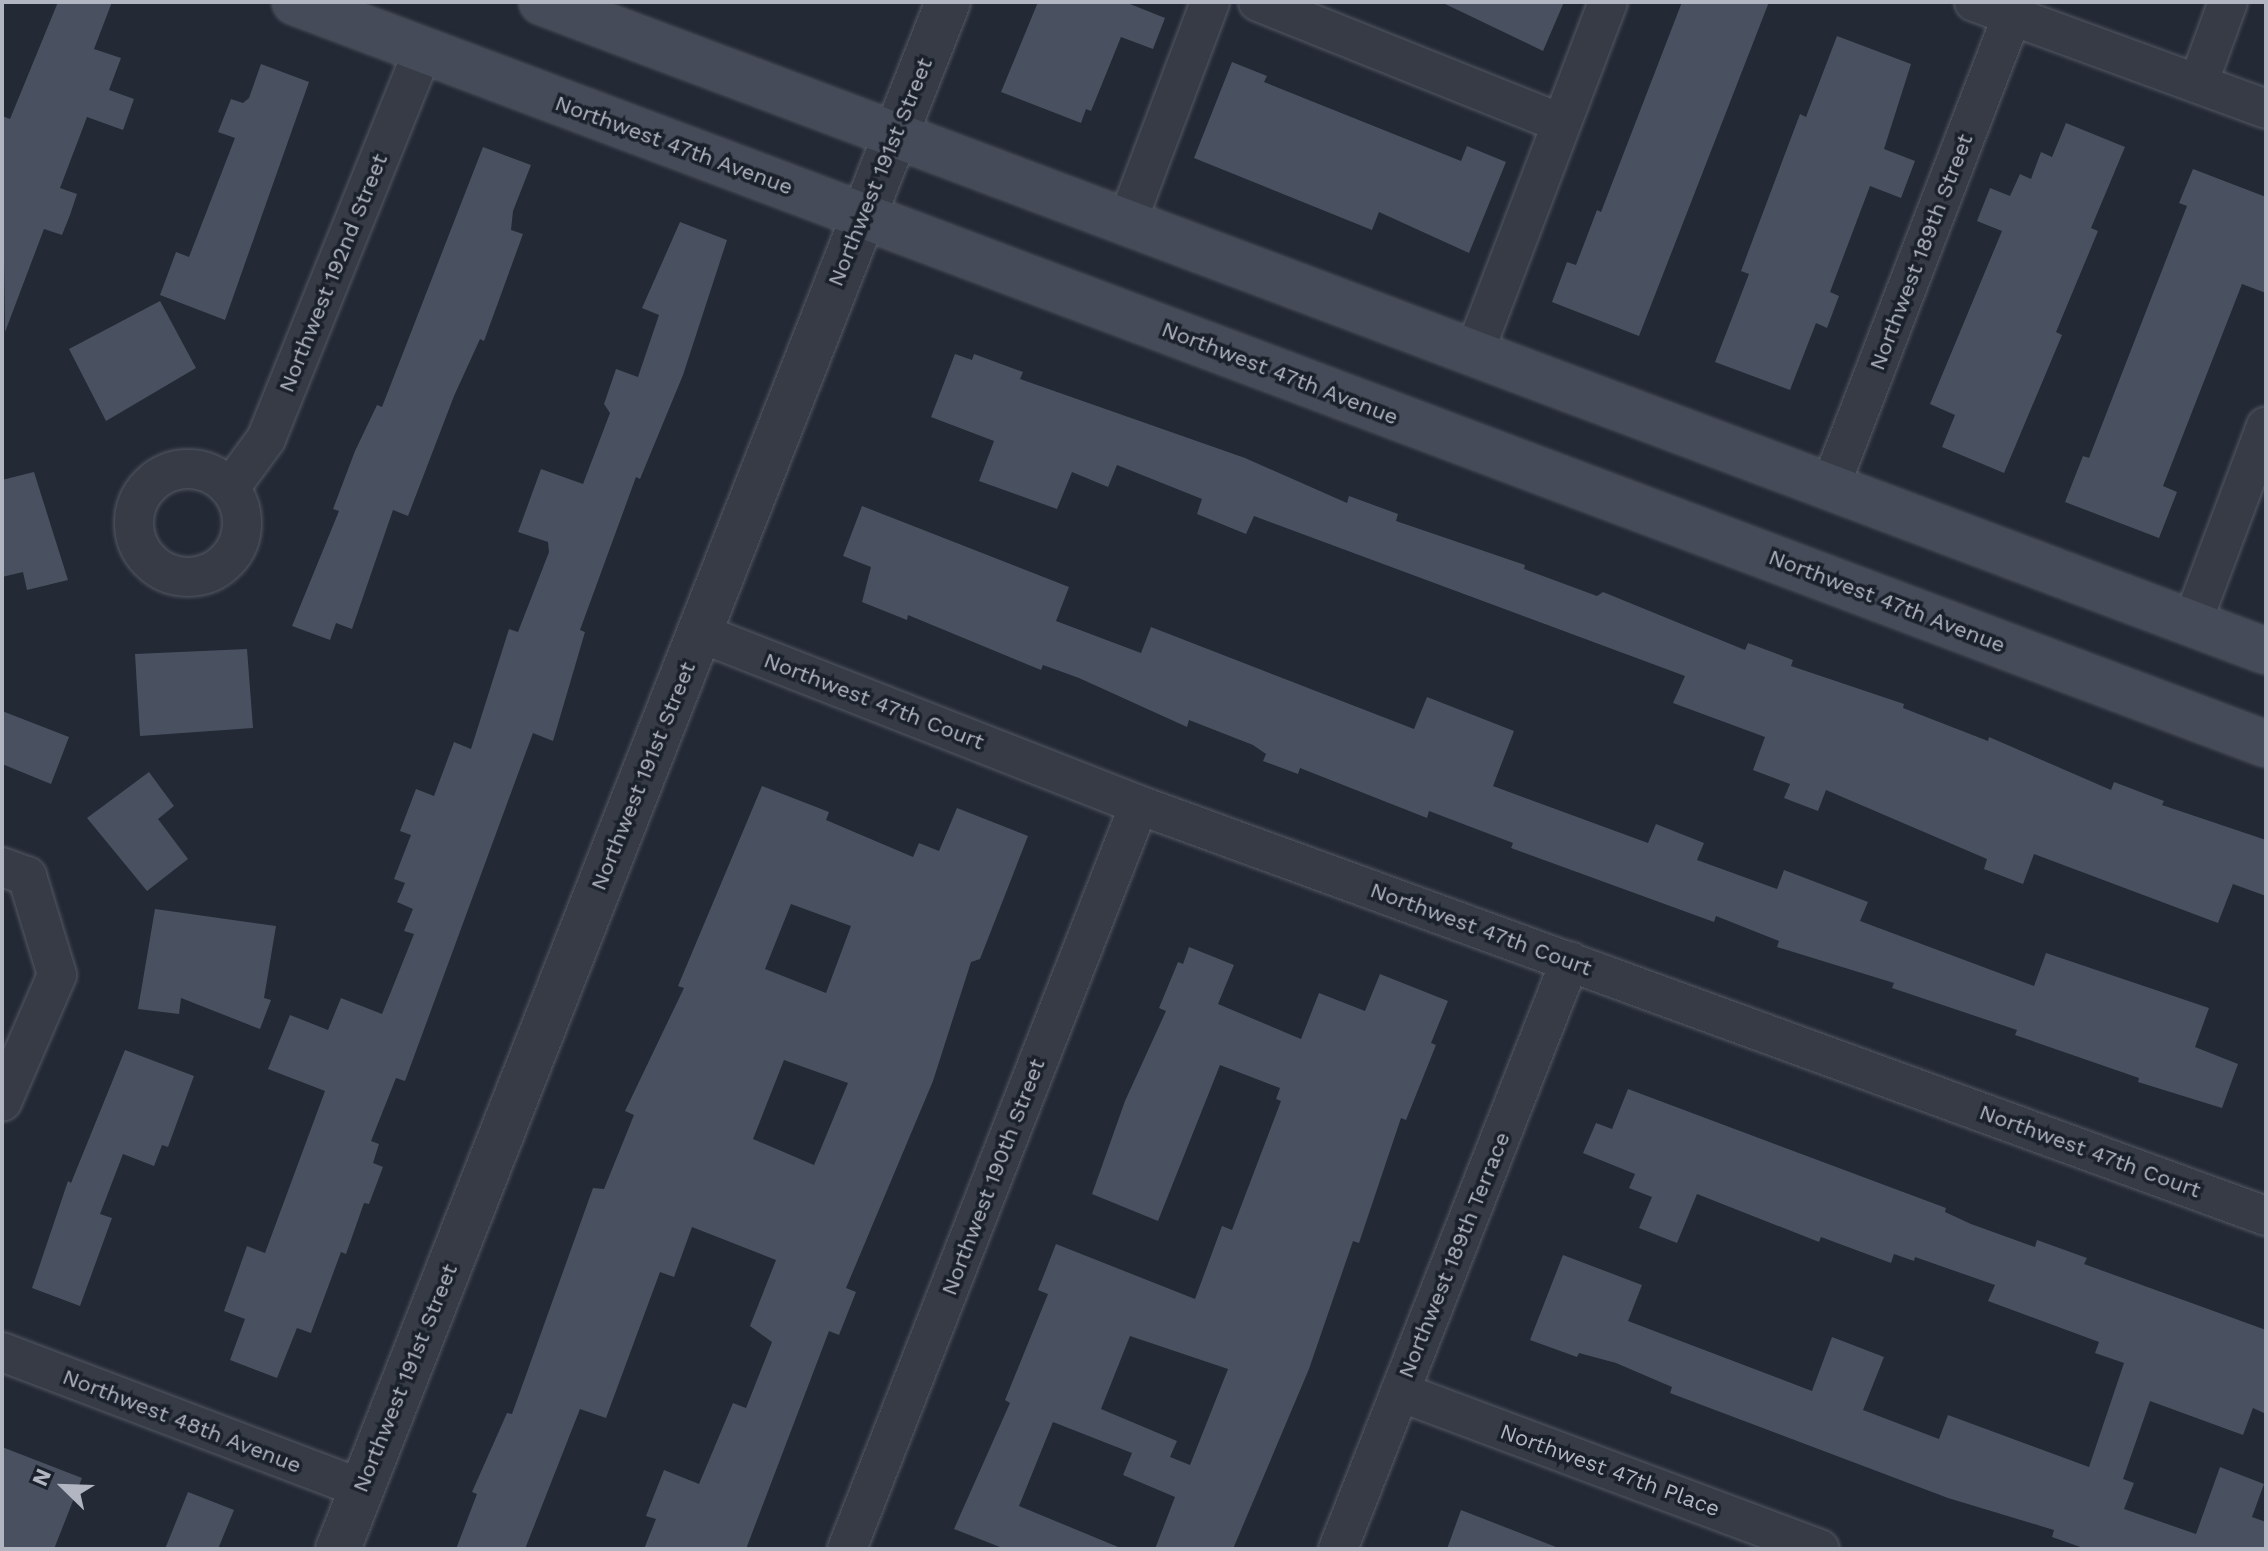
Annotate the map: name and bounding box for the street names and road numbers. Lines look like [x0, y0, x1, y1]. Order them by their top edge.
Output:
street label: Northwest 191st Street [822, 54, 938, 290]
street label: Northwest 47th Avenue [551, 89, 797, 201]
street label: Northwest 189th Street [1864, 130, 1978, 374]
street label: Northwest 192nd Street [273, 150, 393, 396]
street label: Northwest 47th Avenue [1158, 316, 1402, 430]
street label: Northwest 47th Avenue [1765, 544, 2009, 658]
street label: Northwest 47th Court [760, 647, 988, 755]
street label: Northwest 191st Street [585, 658, 701, 894]
street label: Northwest 47th Court [1367, 877, 1595, 981]
street label: Northwest 190th Street [936, 1055, 1050, 1299]
street label: Northwest 47th Court [1976, 1099, 2204, 1203]
street label: Northwest 189th Terrace [1392, 1128, 1516, 1382]
street label: Northwest 191st Street [347, 1260, 463, 1496]
street label: Northwest 48th Avenue [59, 1363, 305, 1479]
street label: Northwest 47th Place [1497, 1418, 1723, 1522]

